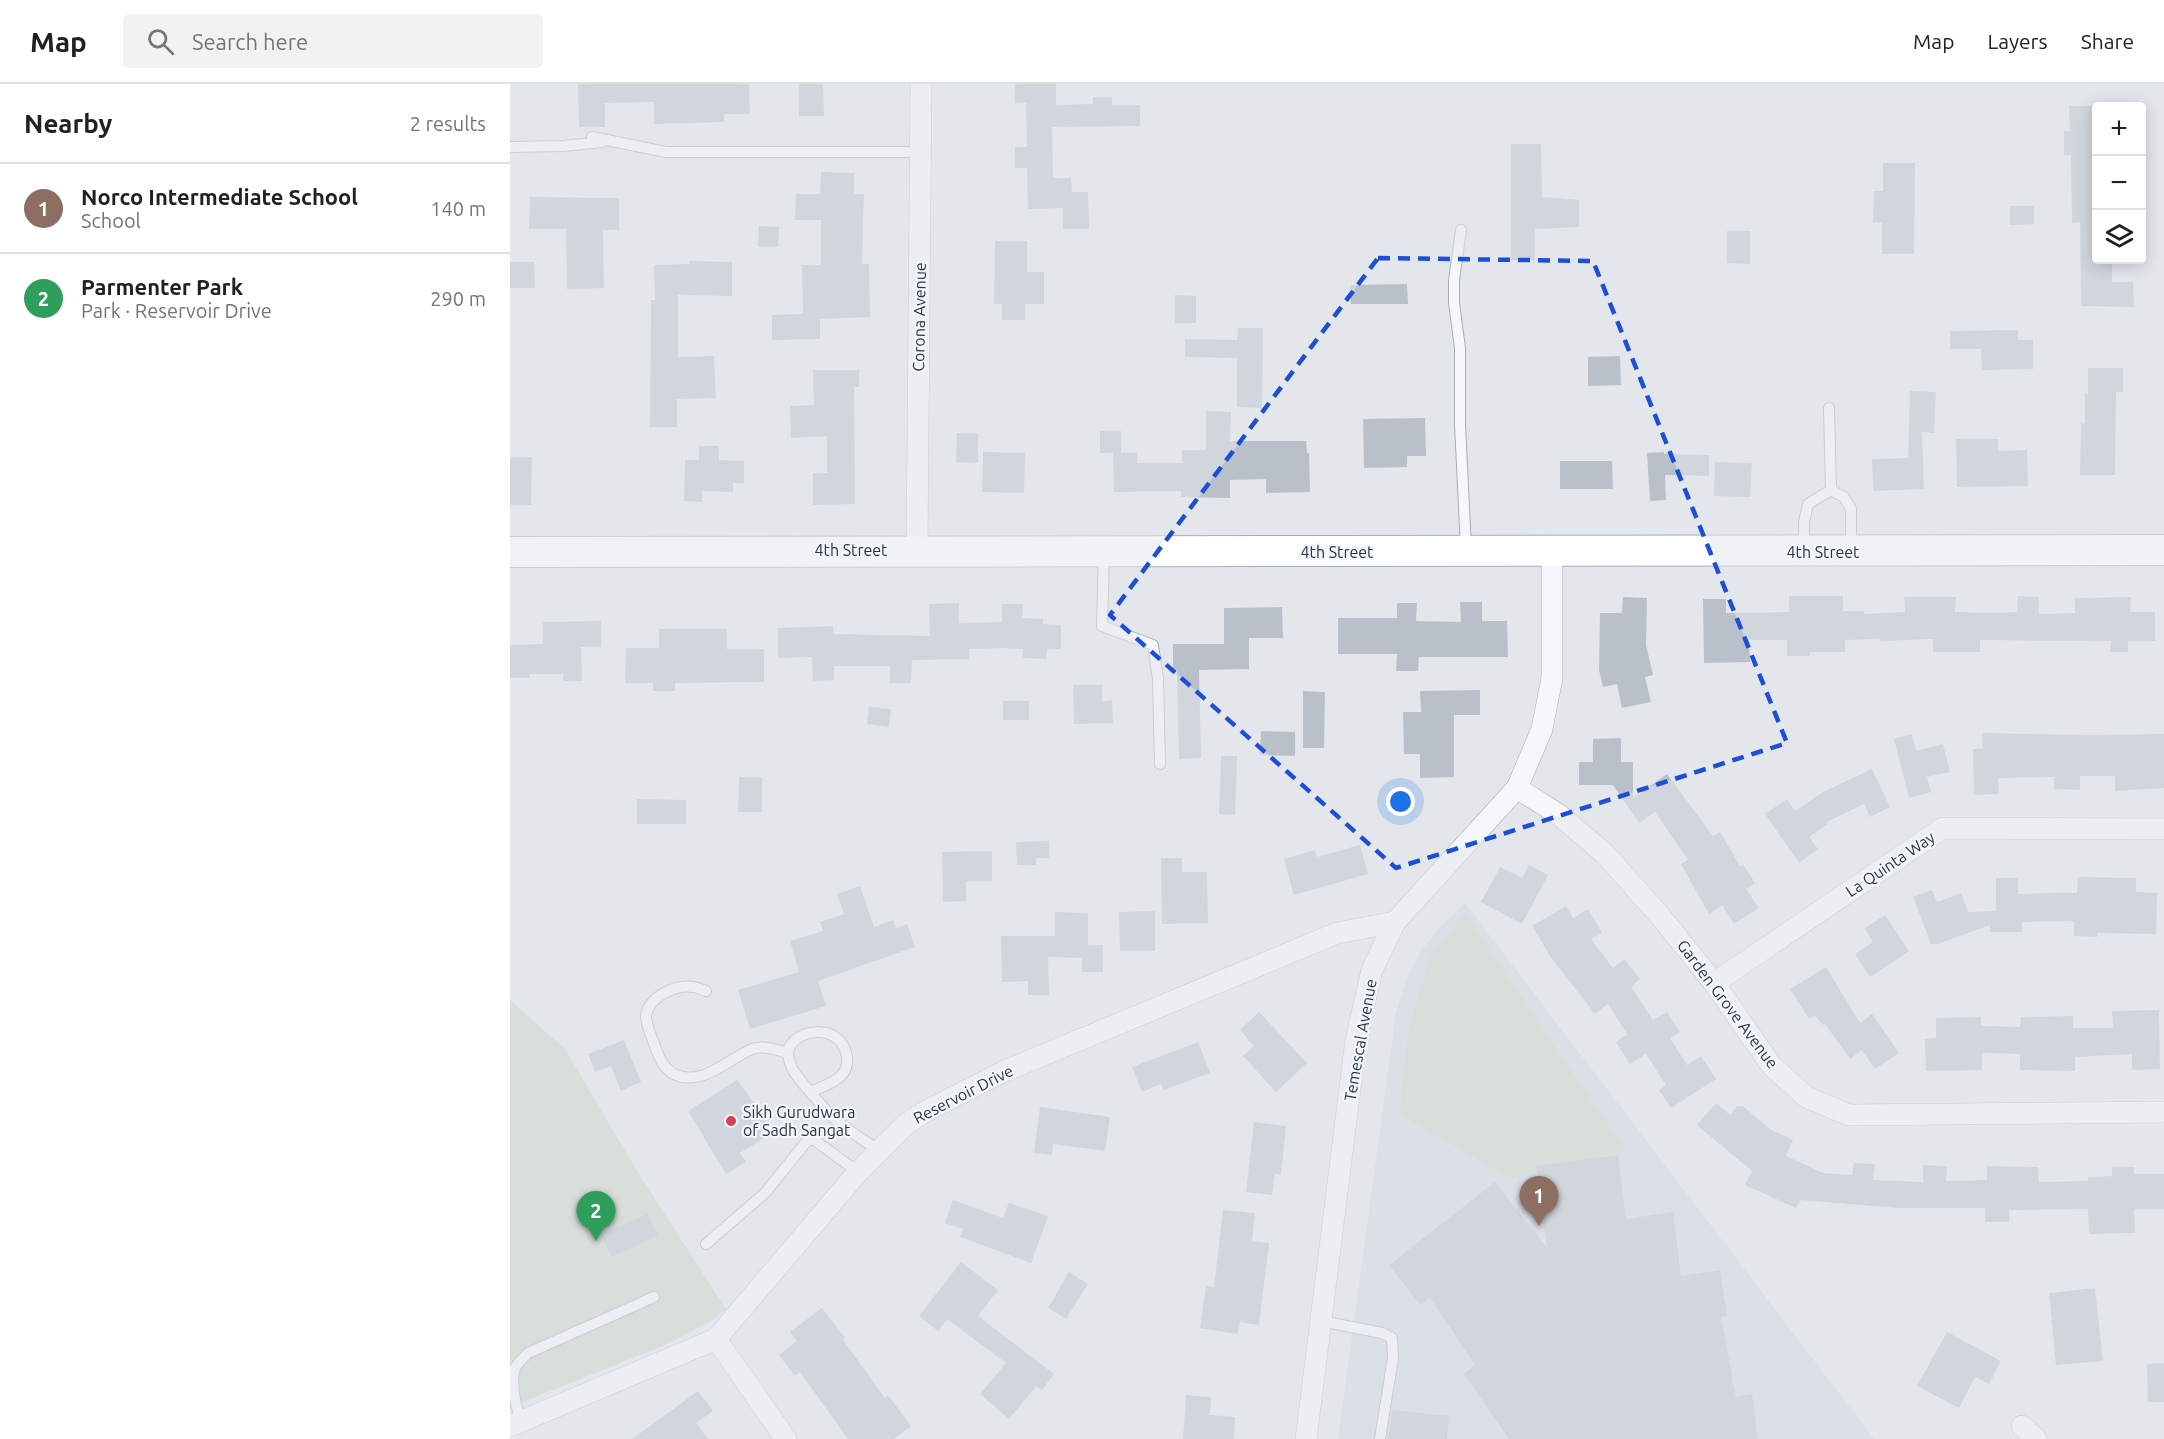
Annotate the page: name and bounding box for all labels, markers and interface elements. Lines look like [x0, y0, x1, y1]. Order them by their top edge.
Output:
search box [123, 14, 543, 68]
icon: search [144, 25, 177, 58]
text: Map [30, 26, 87, 57]
text: Search here [192, 29, 308, 54]
text: Map [1913, 29, 1954, 53]
text: Layers [1987, 29, 2048, 53]
text: Share [2081, 29, 2134, 53]
map controls [2092, 102, 2146, 264]
button: + [2092, 102, 2146, 156]
text: Nearby [24, 109, 112, 138]
text: 2 results [410, 112, 486, 135]
button: − [2092, 156, 2146, 210]
text: Norco Intermediate School [81, 184, 358, 209]
text: 1 [38, 197, 49, 220]
text: 140 m [430, 197, 486, 220]
text: School [81, 209, 141, 232]
button: layers [2092, 210, 2146, 264]
street label: Corona Avenue [909, 262, 929, 372]
text: Parmenter Park [81, 274, 243, 299]
text: 2 [38, 287, 49, 310]
text: 290 m [430, 287, 486, 310]
text: Park · Reservoir Drive [81, 299, 272, 322]
street label: 4th Street [815, 541, 888, 559]
street label: 4th Street [1301, 543, 1374, 561]
street label: 4th Street [1787, 543, 1860, 561]
your location [1386, 787, 1415, 816]
street label: La Quinta Way [1842, 828, 1938, 900]
street label: Garden Grove Avenue [1674, 936, 1782, 1072]
street label: Temescal Avenue [1340, 977, 1380, 1103]
street label: Reservoir Drive [910, 1061, 1016, 1127]
place label: Sikh Gurudwara of Sadh Sangat [743, 1103, 855, 1139]
marker: Sikh Gurudwara of Sadh Sangat [724, 1114, 738, 1128]
pin: 1 [1520, 1176, 1558, 1226]
pin: 2 [576, 1192, 616, 1241]

